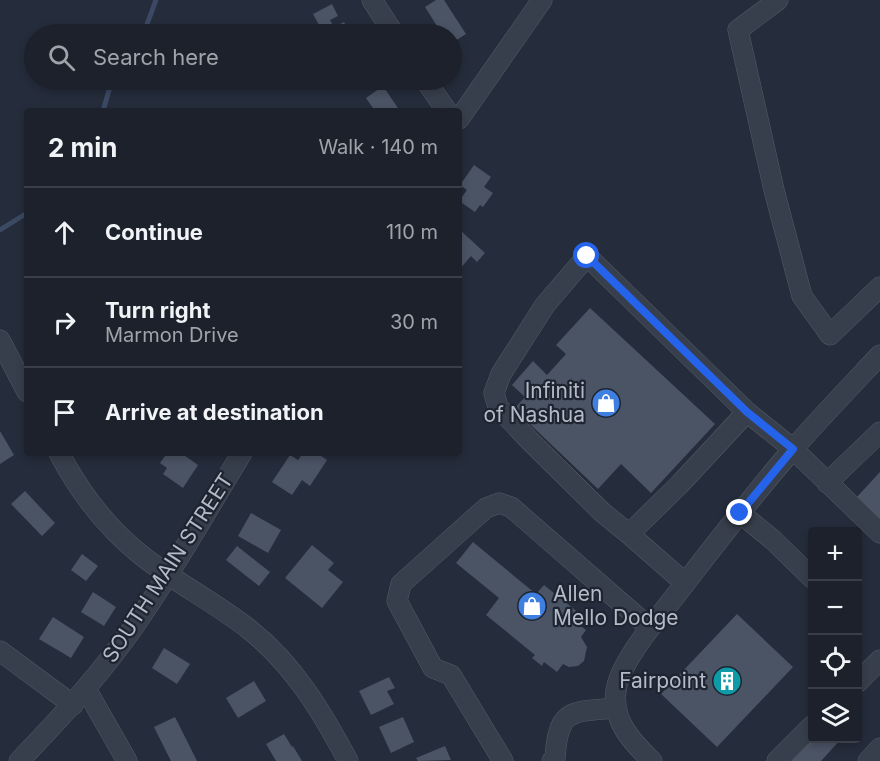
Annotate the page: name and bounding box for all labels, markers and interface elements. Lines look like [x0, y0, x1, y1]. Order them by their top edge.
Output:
search box [24, 24, 462, 90]
icon: search [45, 41, 78, 74]
text: Search here [93, 44, 219, 70]
text: 2 min [48, 132, 118, 163]
text: Walk · 140 m [318, 135, 438, 159]
icon: ahead [48, 216, 81, 249]
text: Continue [105, 219, 203, 245]
text: 110 m [386, 220, 438, 244]
route start [573, 242, 599, 268]
text: Turn right [105, 297, 211, 323]
icon: right [48, 306, 81, 339]
text: 30 m [390, 310, 438, 334]
text: Marmon Drive [105, 323, 239, 347]
place label: Infiniti of Nashua [483, 378, 585, 427]
shop icon: Infiniti of Nashua [590, 387, 622, 419]
icon: arrive [48, 396, 81, 429]
text: Arrive at destination [105, 399, 324, 425]
street label: SOUTH MAIN STREET [97, 468, 238, 667]
route end [726, 499, 752, 525]
map controls [808, 527, 862, 743]
button: + [808, 527, 862, 581]
place label: Allen Mello Dodge [553, 581, 679, 630]
button: − [808, 581, 862, 635]
shop icon: Allen Mello Dodge [516, 590, 548, 622]
button: locate [808, 635, 862, 689]
building icon: Fairpoint [711, 665, 743, 697]
place label: Fairpoint [619, 668, 706, 693]
button: layers [808, 689, 862, 743]

